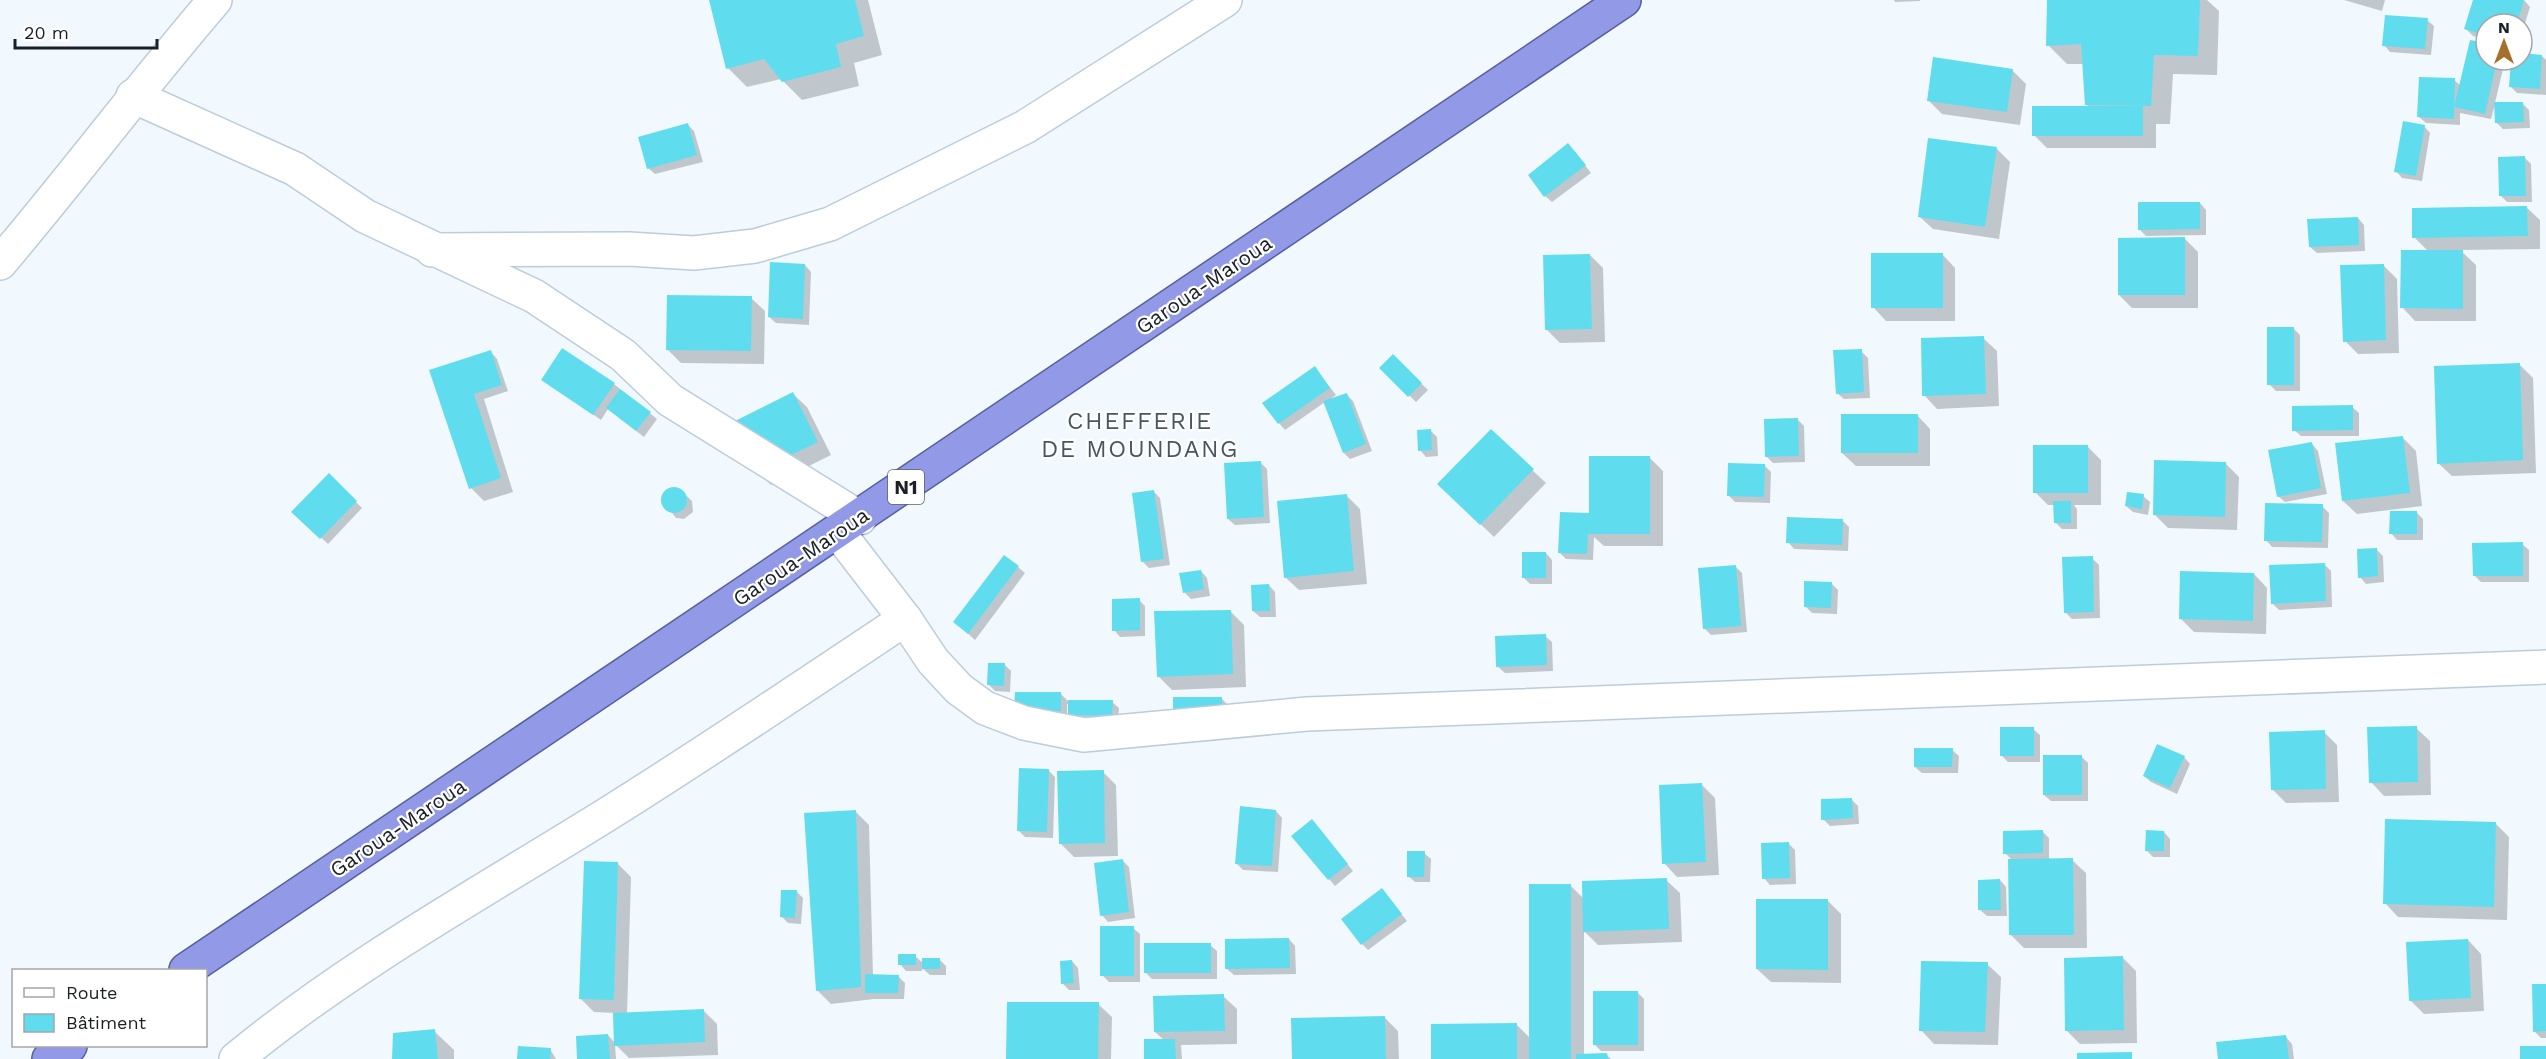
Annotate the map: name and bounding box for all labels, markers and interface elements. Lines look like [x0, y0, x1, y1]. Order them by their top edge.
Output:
scale bar [15, 12, 158, 50]
north arrow [2474, 12, 2534, 72]
text: N [2498, 18, 2510, 37]
text: 20 m [24, 22, 69, 43]
street label: Garoua-Maroua [1131, 230, 1276, 339]
district label: CHEFFERIE DE MOUNDANG [1041, 407, 1239, 463]
road number: N1 [888, 470, 924, 504]
street label: Garoua-Maroua [728, 502, 873, 611]
street label: Garoua-Maroua [325, 773, 470, 882]
legend [12, 969, 207, 1047]
text: Route [66, 982, 118, 1003]
text: Bâtiment [66, 1012, 146, 1033]

